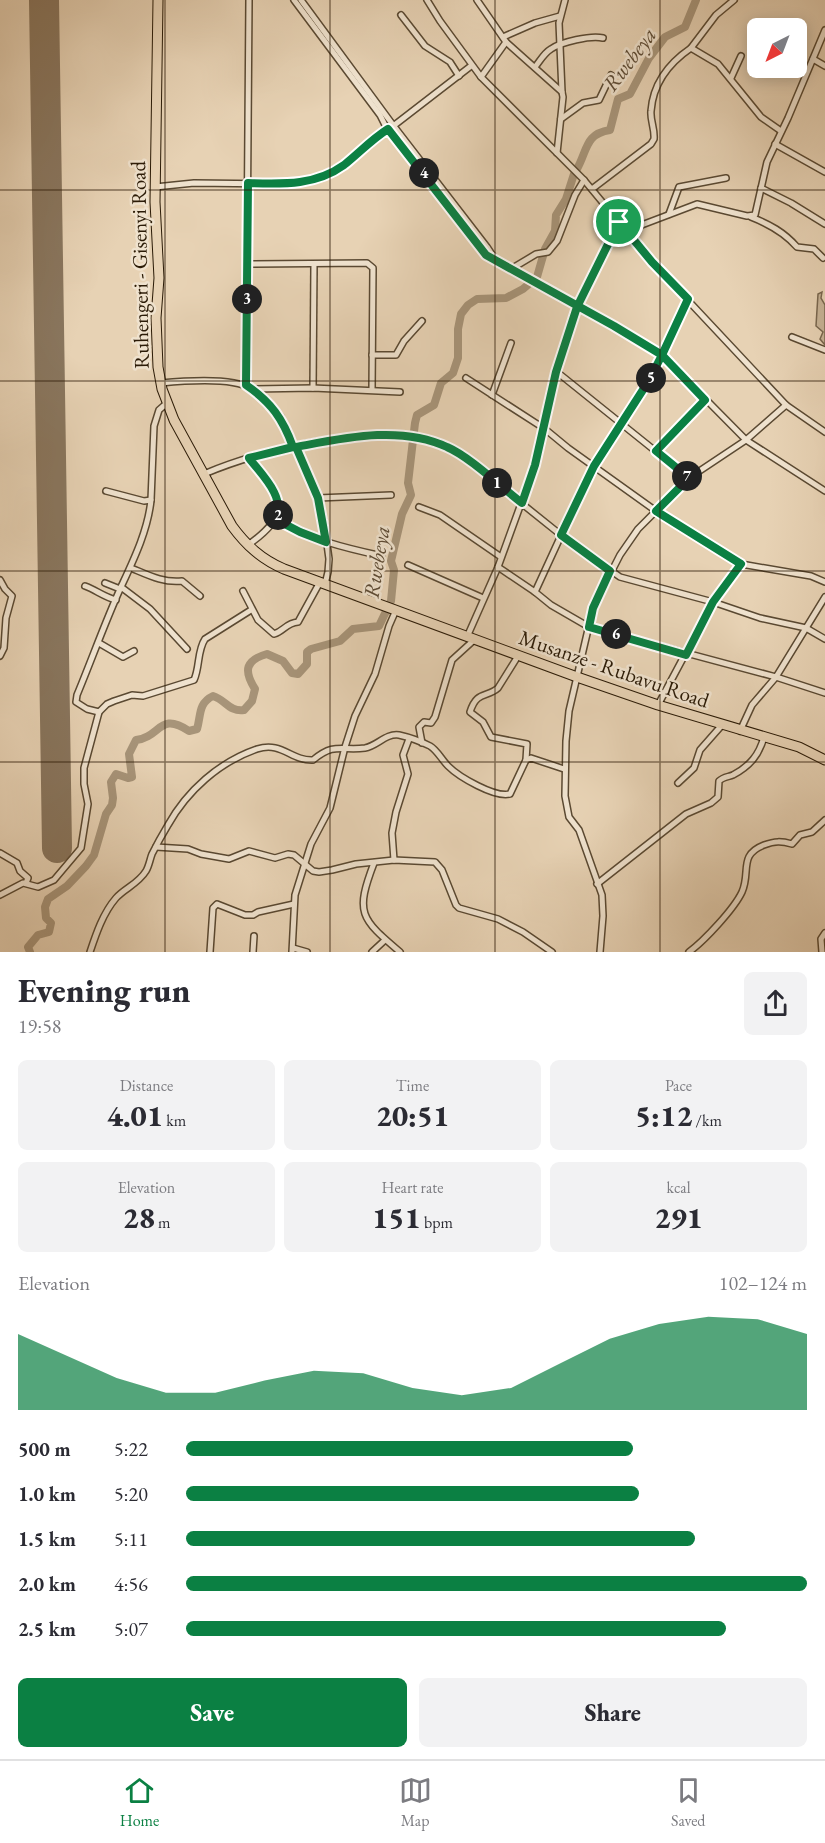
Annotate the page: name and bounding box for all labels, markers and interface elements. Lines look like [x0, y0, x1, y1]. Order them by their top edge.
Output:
north arrow [747, 18, 807, 78]
map controls [747, 18, 807, 78]
water label: Rwebeya [596, 21, 663, 97]
pin: 4 [409, 158, 439, 188]
street label: Ruhengeri - Gisenyi Road [124, 160, 155, 369]
text: 4 [420, 162, 428, 183]
pin [593, 196, 644, 247]
icon: arrive [602, 205, 635, 238]
pin: 3 [232, 284, 262, 314]
text: 3 [243, 288, 251, 309]
pin: 5 [636, 363, 666, 393]
text: 5 [647, 367, 655, 388]
pin: 7 [672, 461, 702, 491]
text: 7 [683, 465, 691, 486]
pin: 1 [482, 468, 512, 498]
text: 1 [493, 472, 501, 493]
pin: 2 [263, 500, 293, 530]
text: 2 [274, 504, 282, 525]
water label: Rwebeya [356, 524, 397, 600]
pin: 6 [601, 619, 631, 649]
street label: Musanze - Rubavu Road [516, 623, 713, 714]
text: 6 [612, 623, 620, 644]
text: Evening run [18, 969, 190, 1012]
button: share [744, 972, 807, 1035]
text: 19:58 [18, 1013, 61, 1039]
text: Distance [120, 1075, 173, 1096]
text: Time [396, 1075, 429, 1096]
text: Pace [665, 1075, 692, 1096]
text: 4.01 [107, 1096, 163, 1135]
text: 20:51 [376, 1096, 449, 1135]
text: 5:12 [635, 1096, 692, 1135]
text: km [163, 1110, 186, 1131]
text: /km [692, 1110, 722, 1131]
text: Elevation [118, 1177, 175, 1198]
text: Heart rate [381, 1177, 444, 1198]
text: kcal [666, 1177, 691, 1198]
text: 28 [122, 1198, 155, 1237]
text: 151 [372, 1198, 421, 1237]
text: 291 [654, 1198, 703, 1237]
text: m [155, 1212, 171, 1233]
text: bpm [421, 1212, 453, 1233]
text: Elevation [18, 1270, 90, 1296]
text: 102–124 m [719, 1270, 807, 1296]
text: 500 m [18, 1436, 71, 1462]
text: 5:22 [114, 1436, 148, 1462]
text: 1.0 km [18, 1481, 76, 1507]
text: 5:20 [114, 1481, 148, 1507]
text: 1.5 km [18, 1526, 76, 1552]
text: 5:11 [114, 1526, 148, 1552]
text: 2.0 km [18, 1571, 76, 1597]
text: 4:56 [114, 1571, 148, 1597]
text: 2.5 km [18, 1616, 76, 1642]
text: 5:07 [114, 1616, 148, 1642]
button: Save [18, 1678, 407, 1747]
button: Share [419, 1678, 807, 1747]
tab: Home [120, 1774, 159, 1831]
tab: Map [399, 1774, 432, 1831]
tab: Saved [671, 1774, 705, 1831]

